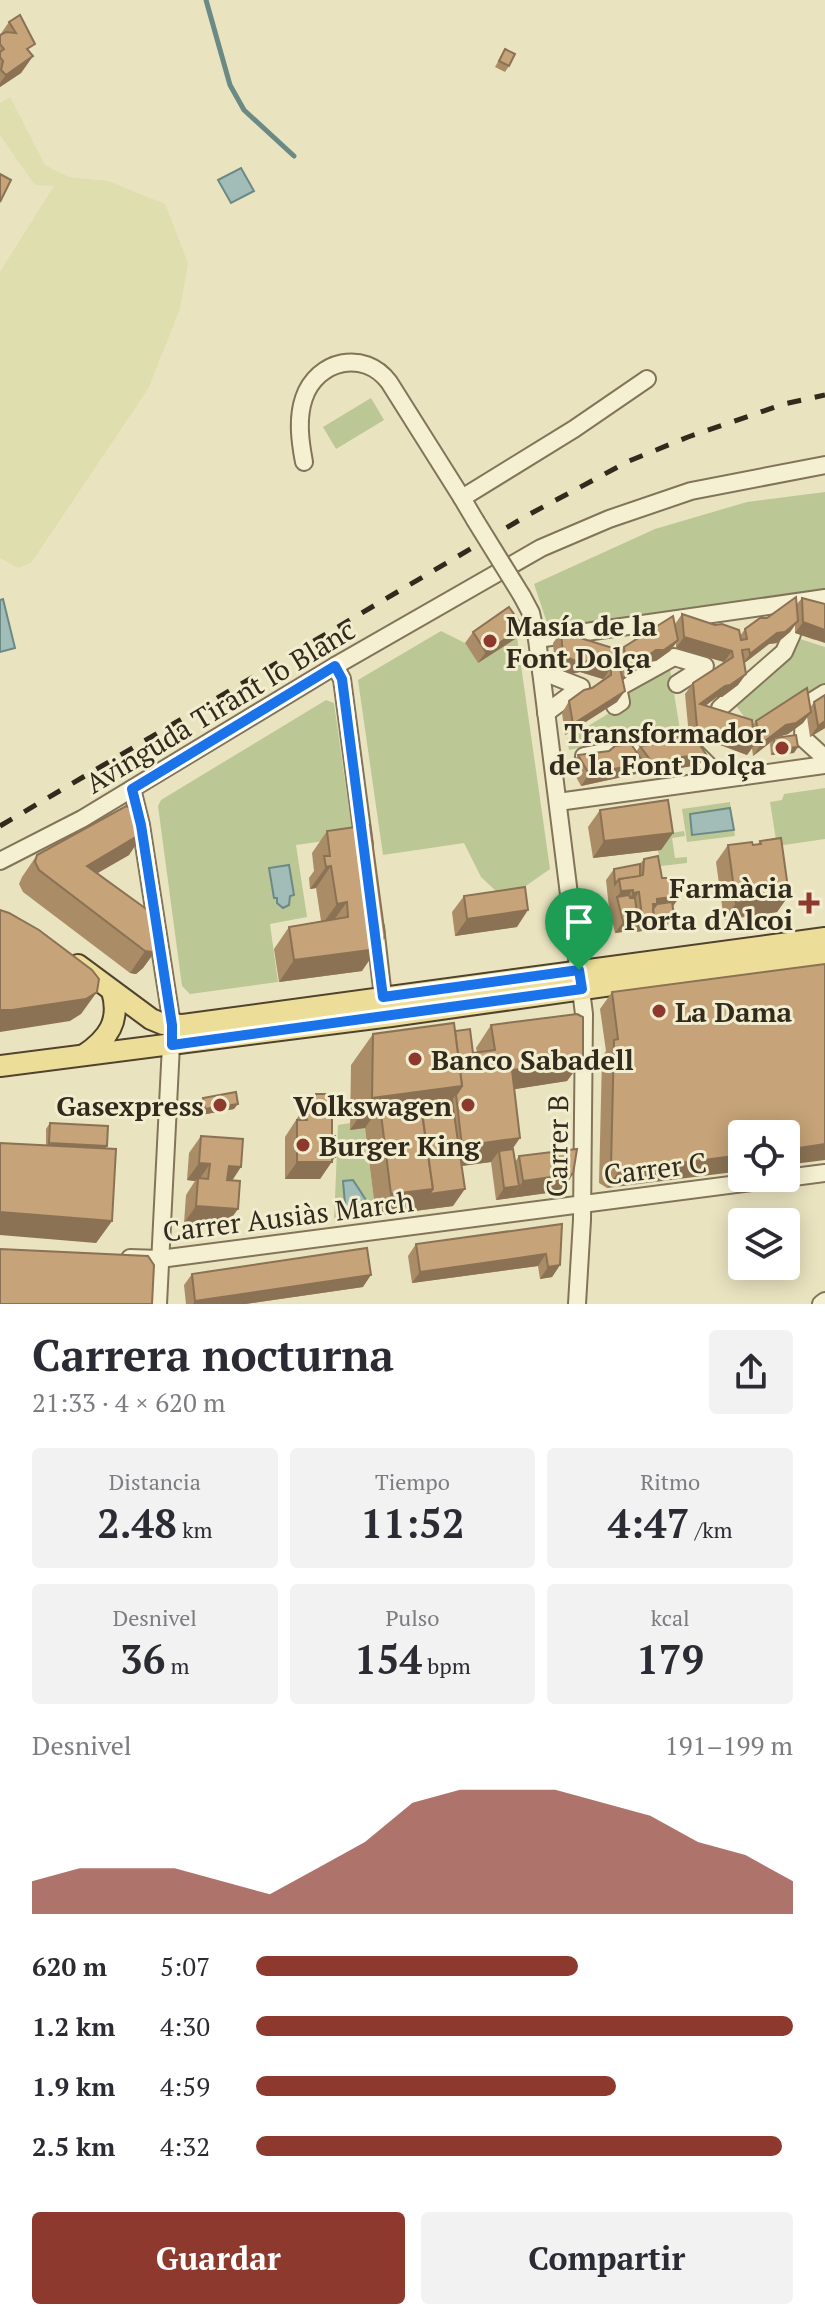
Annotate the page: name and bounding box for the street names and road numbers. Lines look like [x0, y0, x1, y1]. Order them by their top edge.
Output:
street label: Avinguda Tirant lo Blanc [78, 611, 362, 801]
street label: Carrer B [538, 1094, 576, 1198]
street label: Carrer C [601, 1143, 709, 1193]
street label: Carrer Ausiàs March [161, 1182, 415, 1250]

